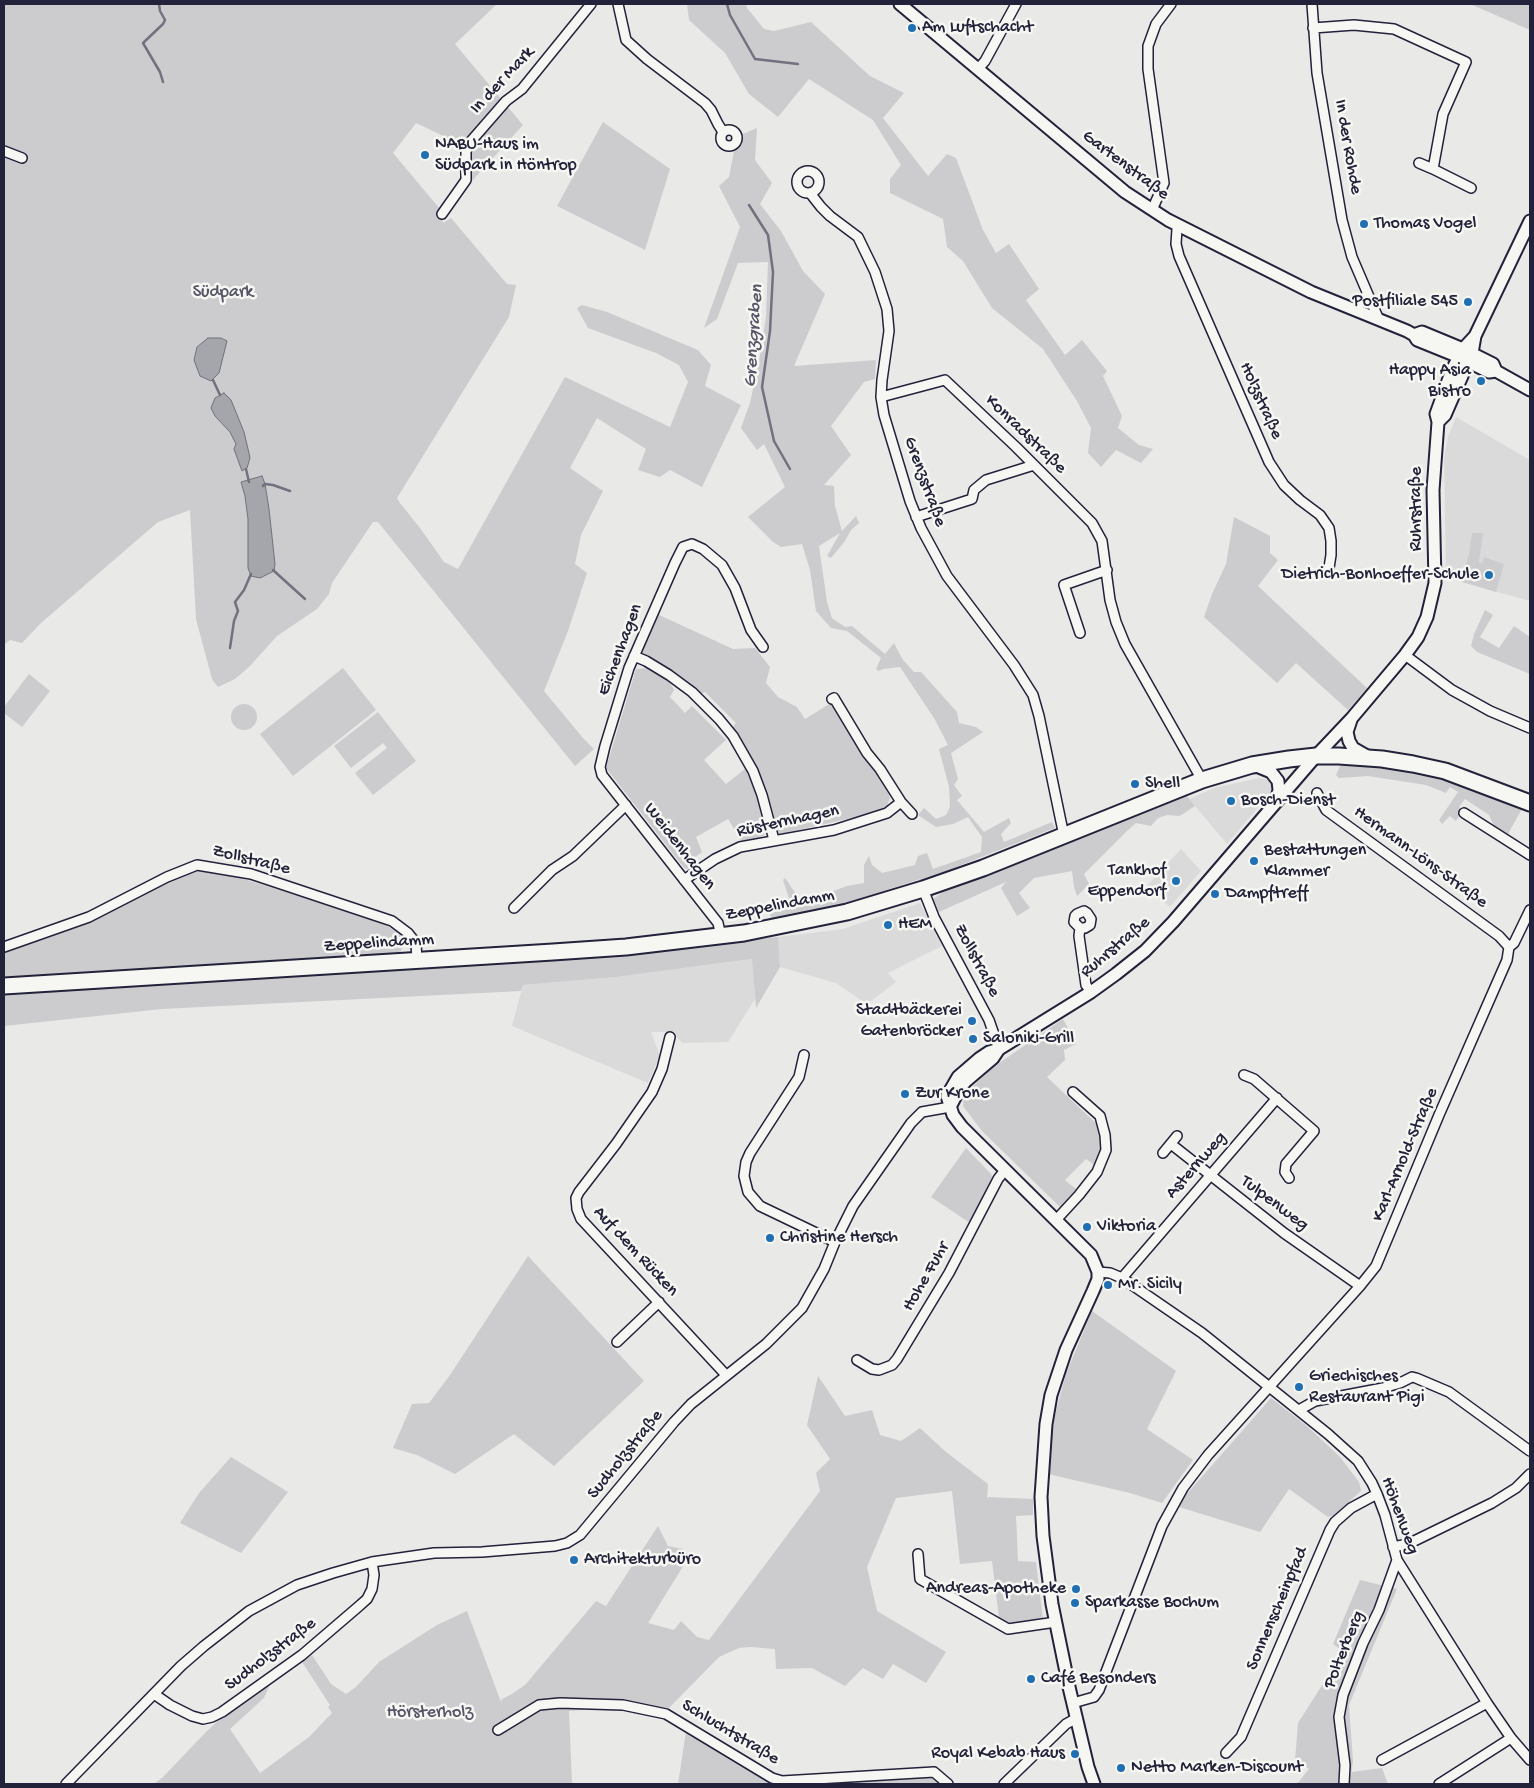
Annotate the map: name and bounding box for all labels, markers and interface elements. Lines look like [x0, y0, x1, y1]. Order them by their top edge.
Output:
place label: Am Luftschacht [922, 17, 1033, 39]
marker: Am Luftschacht [906, 22, 918, 34]
street label: In der Mark [466, 43, 540, 119]
street label: In der Rohde [1328, 98, 1366, 196]
street label: Gartenstraße [1077, 126, 1173, 206]
place label: NABU-Haus im Südpark in Höntrop [435, 134, 577, 176]
marker: NABU-Haus im Südpark in Höntrop [419, 149, 431, 161]
place label: Thomas Vogel [1374, 213, 1476, 235]
marker: Thomas Vogel [1358, 218, 1370, 230]
park label: Südpark [193, 282, 253, 304]
water label: Grenzgraben [740, 284, 770, 388]
place label: Postfiliale 545 [1353, 291, 1458, 313]
marker: Postfiliale 545 [1462, 296, 1474, 308]
street label: Holzstraße [1233, 359, 1287, 443]
place label: Happy Asia Bistro [1389, 360, 1471, 402]
marker: Happy Asia Bistro [1475, 375, 1487, 387]
street label: Konradstraße [980, 391, 1070, 479]
street label: Grenzstraße [898, 434, 950, 530]
street label: Ruhrstraße [1406, 467, 1428, 551]
place label: Dietrich-Bonhoeffer-Schule [1281, 564, 1479, 586]
marker: Dietrich-Bonhoeffer-Schule [1483, 569, 1495, 581]
street label: Eichenhagen [594, 601, 648, 699]
place label: Shell [1145, 773, 1180, 795]
marker: Shell [1129, 778, 1141, 790]
place label: Bosch-Dienst [1241, 790, 1335, 812]
marker: Bosch-Dienst [1225, 795, 1237, 807]
street label: Weidenhagen [638, 799, 720, 895]
street label: Rüsternhagen [735, 801, 841, 843]
street label: Hermann-Löns-Straße [1349, 802, 1491, 914]
place label: Bestattungen Klammer [1264, 840, 1366, 882]
street label: Zollstraße [210, 841, 292, 881]
marker: Bestattungen Klammer [1248, 855, 1260, 867]
place label: Tankhof Eppendorf [1087, 860, 1166, 902]
marker: Tankhof Eppendorf [1170, 875, 1182, 887]
place label: Dampftreff [1225, 883, 1308, 905]
street label: Zeppelindamm [724, 885, 836, 927]
marker: Dampftreff [1209, 888, 1221, 900]
street label: Ruhrstraße [1077, 913, 1155, 983]
place label: HEM [898, 914, 932, 936]
marker: HEM [882, 919, 894, 931]
street label: Zollstraße [948, 921, 1004, 1001]
street label: Zeppelindamm [323, 929, 435, 959]
place label: Stadtbäckerei Gatenbröcker [856, 1000, 962, 1042]
marker: Stadtbäckerei Gatenbröcker [966, 1015, 978, 1027]
place label: Saloniki-Grill [983, 1028, 1074, 1050]
marker: Saloniki-Grill [967, 1033, 979, 1045]
place label: Zur Krone [915, 1083, 989, 1105]
street label: Karl-Arnold-Straße [1368, 1085, 1444, 1225]
marker: Zur Krone [899, 1088, 911, 1100]
street label: Asternweg [1162, 1128, 1232, 1204]
street label: Tulpenweg [1236, 1171, 1312, 1237]
street label: Auf dem Rücken [588, 1202, 682, 1302]
place label: Viktoria [1097, 1216, 1156, 1238]
marker: Viktoria [1081, 1221, 1093, 1233]
place label: Christine Hersch [780, 1227, 898, 1249]
marker: Christine Hersch [764, 1232, 776, 1244]
street label: Hohe Fuhr [899, 1238, 955, 1316]
place label: Mr. Sicily [1118, 1274, 1182, 1296]
marker: Mr. Sicily [1102, 1279, 1114, 1291]
place label: Griechisches Restaurant Pigi [1309, 1366, 1425, 1408]
marker: Griechisches Restaurant Pigi [1293, 1381, 1305, 1393]
street label: Sudholzstraße [583, 1406, 669, 1504]
street label: Höhenweg [1375, 1474, 1423, 1558]
street label: Sonnenscheinpfad [1242, 1544, 1314, 1674]
place label: Architekturbüro [584, 1549, 701, 1571]
marker: Architekturbüro [568, 1554, 580, 1566]
place label: Andreas-Apotheke [926, 1578, 1066, 1600]
marker: Andreas-Apotheke [1070, 1583, 1082, 1595]
place label: Sparkasse Bochum [1085, 1592, 1219, 1614]
marker: Sparkasse Bochum [1069, 1597, 1081, 1609]
street label: Polterberg [1320, 1608, 1370, 1692]
street label: Sudholzstraße [221, 1614, 321, 1696]
place label: Café Besonders [1041, 1668, 1156, 1690]
marker: Café Besonders [1025, 1673, 1037, 1685]
street label: Schluchtstraße [677, 1695, 783, 1771]
park label: Hörsterholz [387, 1702, 473, 1724]
place label: Royal Kebab Haus [931, 1743, 1065, 1765]
marker: Royal Kebab Haus [1069, 1748, 1081, 1760]
place label: Netto Marken-Discount [1131, 1757, 1303, 1779]
marker: Netto Marken-Discount [1115, 1762, 1127, 1774]

